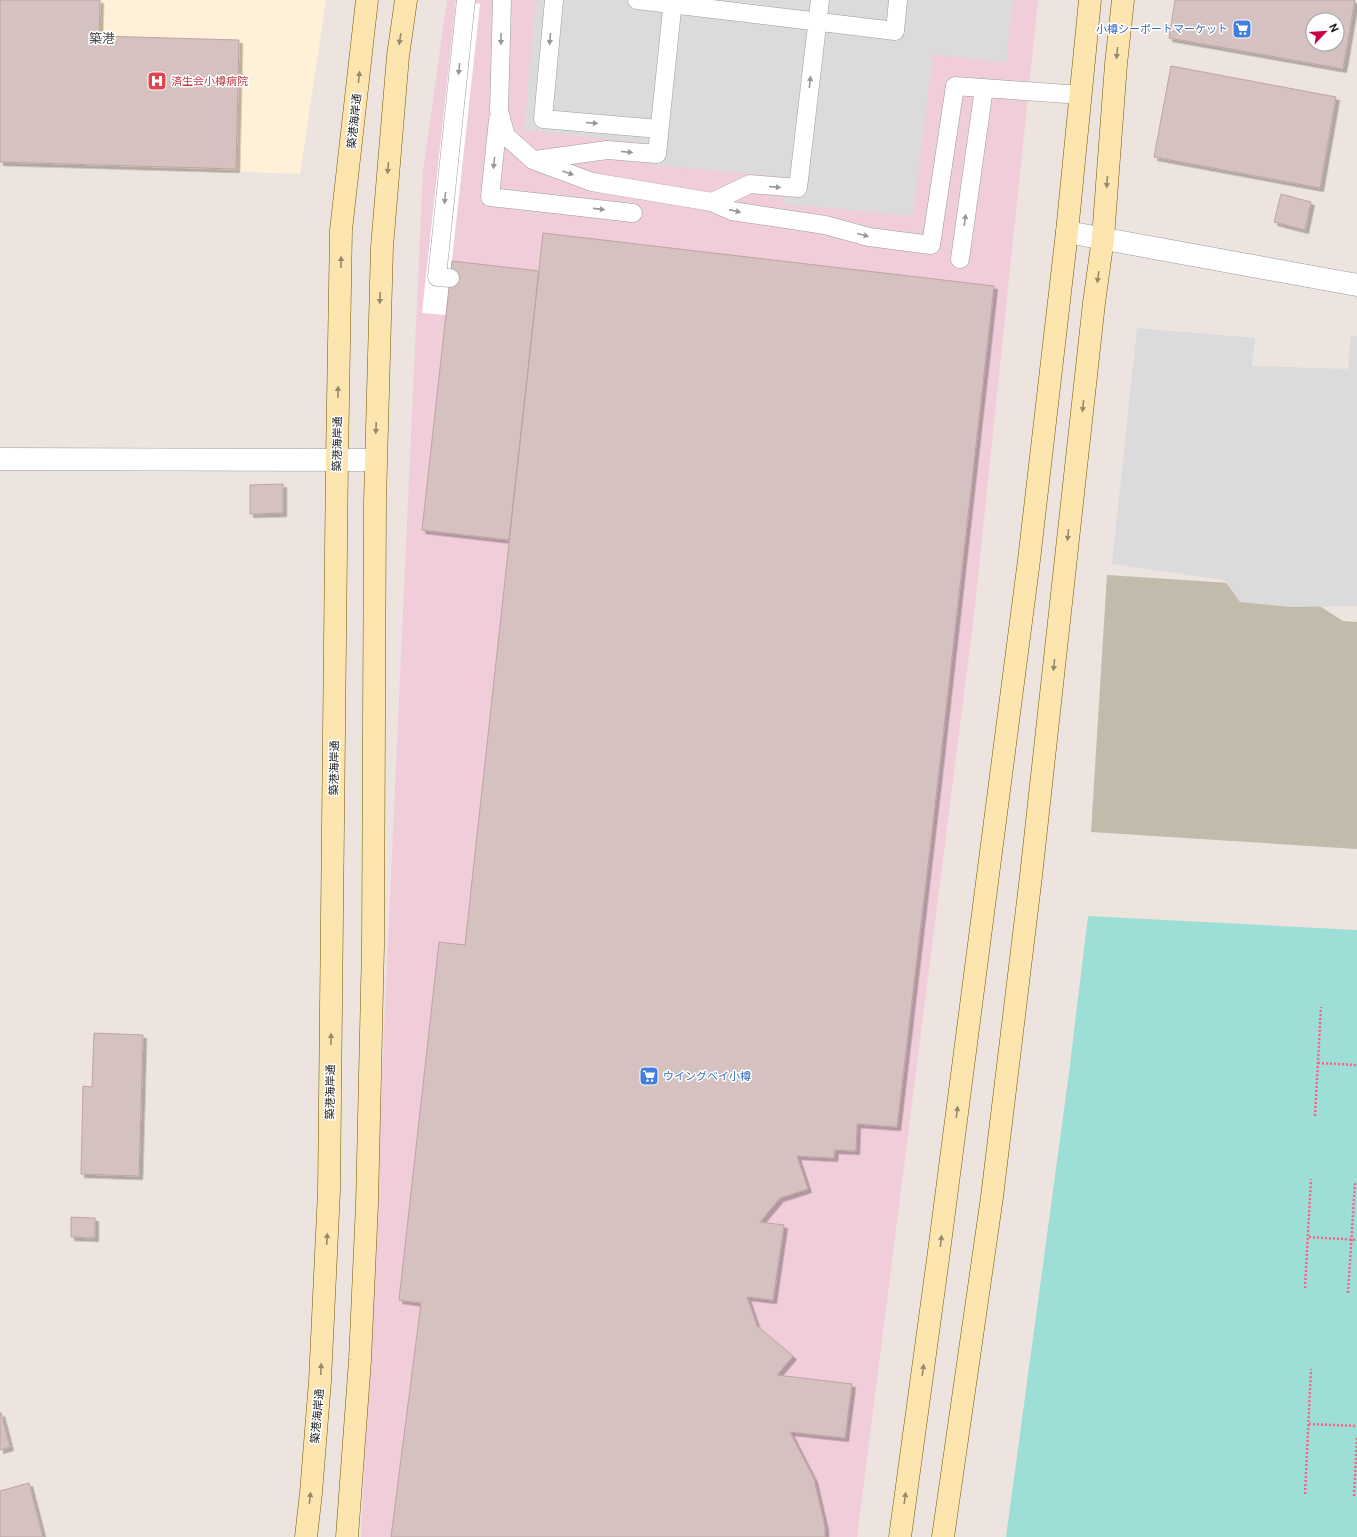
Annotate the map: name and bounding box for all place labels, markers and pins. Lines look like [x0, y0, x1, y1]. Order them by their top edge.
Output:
supermarket icon: 小樽シーポートマーケット [1231, 18, 1253, 40]
place label: 小樽シーポートマーケット [1096, 23, 1228, 36]
hospital icon: 済生会小樽病院 [146, 70, 168, 92]
place label: 済生会小樽病院 [171, 75, 248, 88]
supermarket icon: ウイングベイ小樽 [638, 1065, 660, 1087]
place label: ウイングベイ小樽 [663, 1070, 751, 1083]

